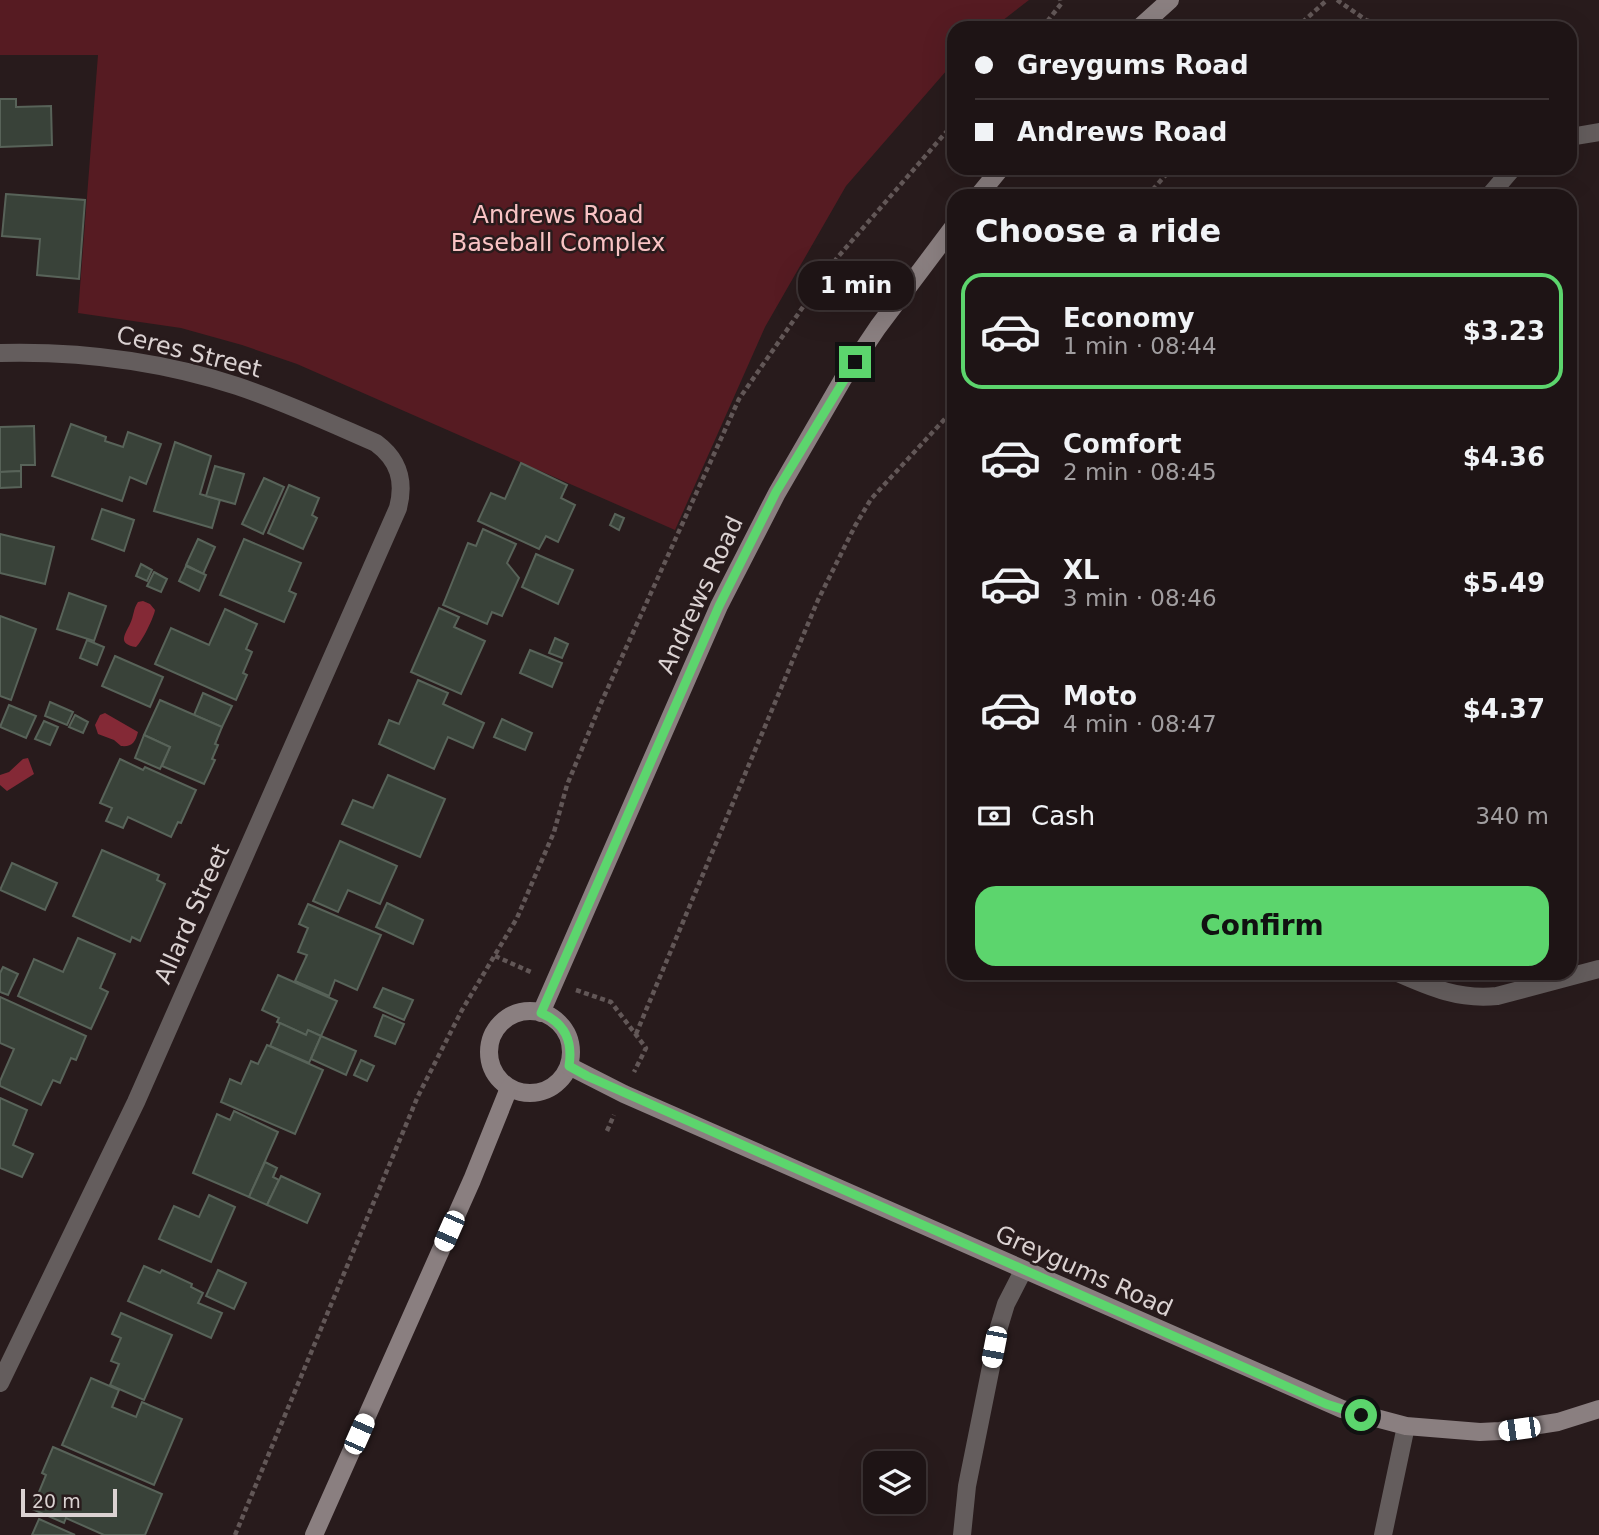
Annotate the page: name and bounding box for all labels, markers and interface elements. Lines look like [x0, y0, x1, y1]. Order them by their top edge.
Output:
text: Greygums Road [1017, 50, 1249, 80]
text: Andrews Road [1017, 117, 1227, 147]
park label: Andrews Road Baseball Complex [451, 201, 665, 257]
text: Choose a ride [975, 212, 1221, 250]
callout: 1 min [797, 260, 913, 310]
text: 1 min [820, 272, 892, 298]
icon: car [979, 300, 1042, 363]
text: Economy [1063, 303, 1194, 333]
text: $3.23 [1463, 316, 1545, 346]
street label: Ceres Street [113, 320, 265, 384]
text: 1 min · 08:44 [1063, 333, 1217, 359]
route end [839, 346, 871, 378]
icon: car [979, 426, 1042, 489]
text: Comfort [1063, 429, 1181, 459]
text: $4.36 [1463, 442, 1545, 472]
text: 2 min · 08:45 [1063, 459, 1217, 485]
street label: Andrews Road [651, 512, 749, 678]
icon: car [979, 552, 1042, 615]
text: XL [1063, 555, 1100, 585]
text: $5.49 [1463, 568, 1545, 598]
text: 3 min · 08:46 [1063, 585, 1217, 611]
icon: car [979, 678, 1042, 741]
text: Moto [1063, 681, 1137, 711]
text: $4.37 [1463, 694, 1545, 724]
text: 4 min · 08:47 [1063, 711, 1217, 737]
icon: cash [975, 797, 1013, 835]
text: Cash [1031, 801, 1095, 831]
text: 340 m [1475, 803, 1549, 829]
street label: Allard Street [149, 840, 235, 988]
button: Confirm [975, 886, 1549, 966]
car [431, 1208, 468, 1254]
street label: Greygums Road [991, 1219, 1177, 1323]
car [980, 1324, 1009, 1370]
route start [1345, 1399, 1377, 1431]
car [341, 1411, 378, 1457]
car [1497, 1416, 1542, 1442]
map controls [863, 1451, 926, 1514]
button: layers [863, 1451, 926, 1514]
scale bar [21, 1486, 117, 1518]
text: 20 m [32, 1490, 81, 1512]

